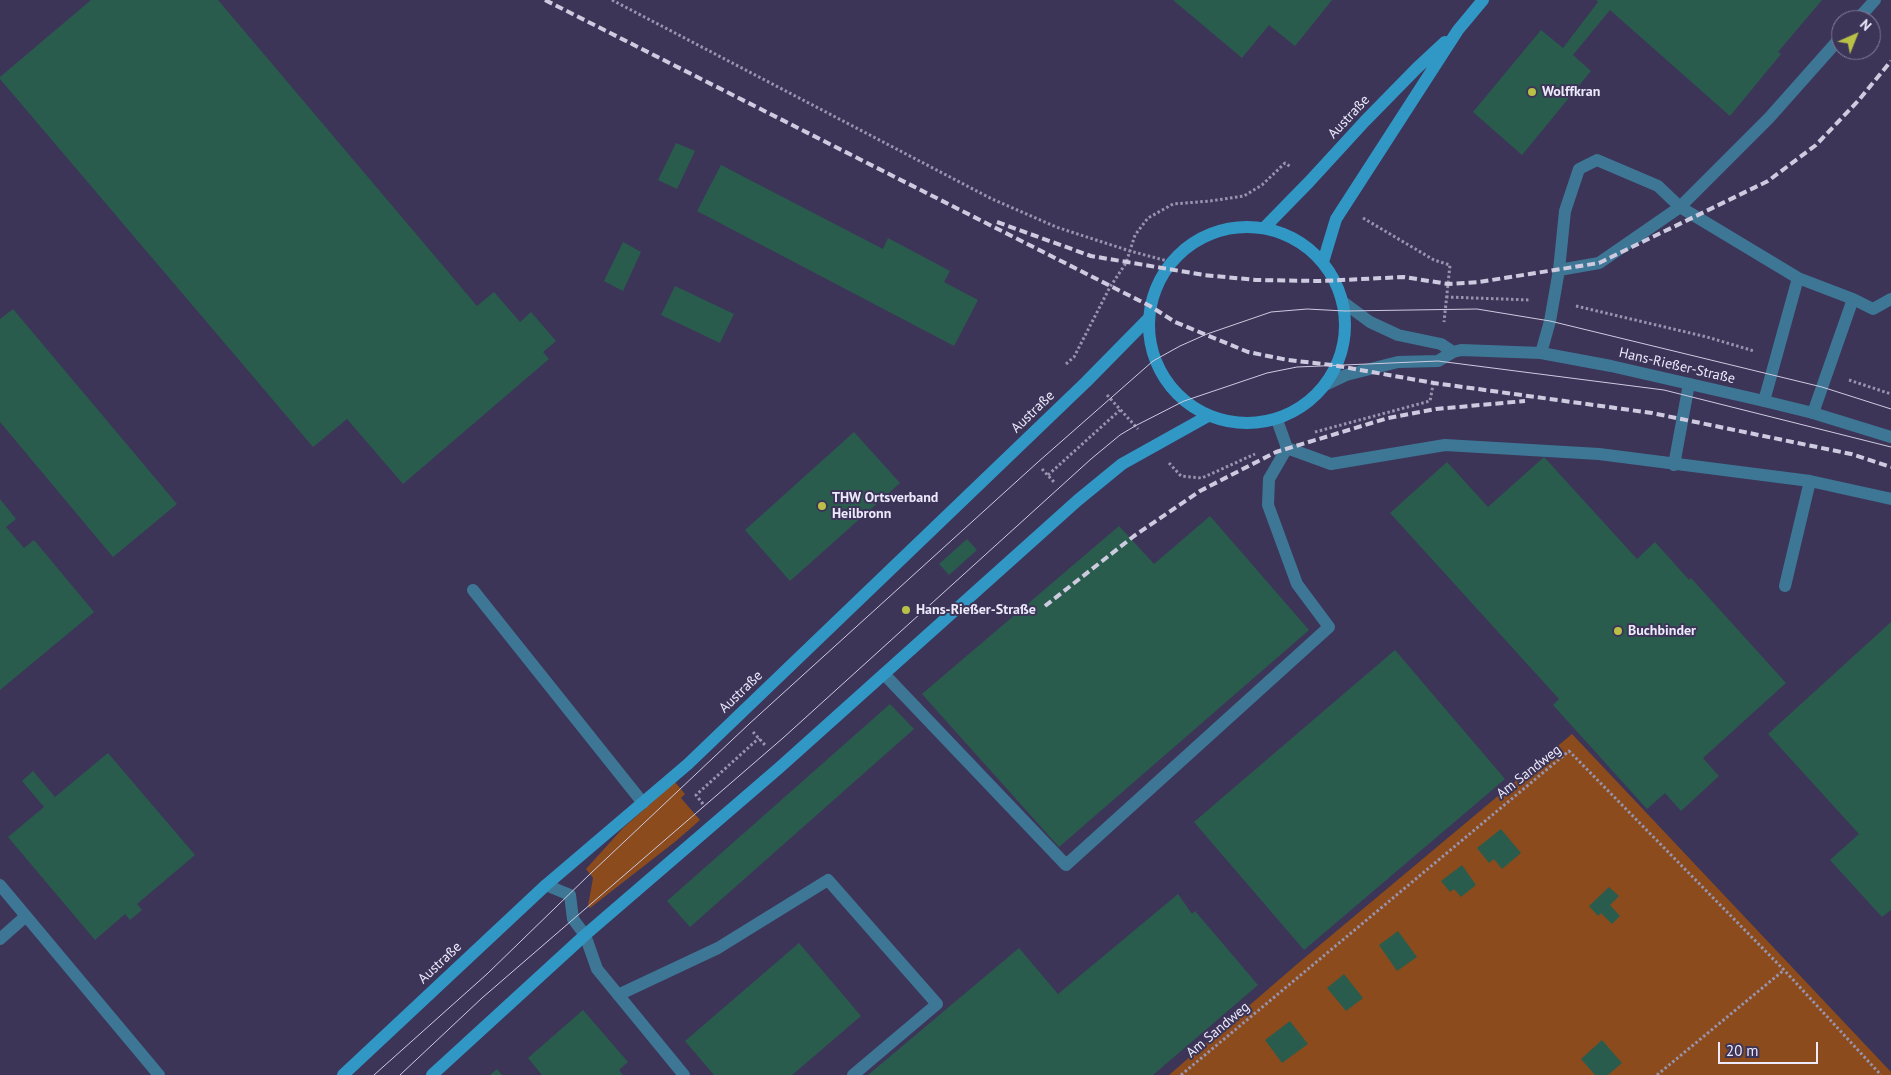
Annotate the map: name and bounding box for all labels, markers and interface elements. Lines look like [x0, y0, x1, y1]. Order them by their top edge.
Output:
north arrow [1831, 10, 1881, 60]
text: N [1856, 15, 1875, 35]
place label: Wolffkran [1542, 84, 1600, 100]
marker: Wolffkran [1526, 86, 1538, 98]
street label: Austraße [1325, 92, 1373, 142]
street label: Hans-Rießer-Straße [1617, 344, 1737, 388]
street label: Austraße [1008, 387, 1058, 437]
place label: THW Ortsverband Heilbronn [832, 490, 938, 522]
marker: THW Ortsverband Heilbronn [816, 500, 828, 512]
place label: Hans-Rießer-Straße [916, 602, 1036, 618]
marker: Hans-Rießer-Straße [900, 604, 912, 616]
place label: Buchbinder [1628, 623, 1696, 639]
marker: Buchbinder [1612, 625, 1624, 637]
street label: Austraße [716, 667, 766, 717]
street label: Am Sandweg [1493, 742, 1565, 802]
street label: Austraße [415, 939, 465, 987]
street label: Am Sandweg [1183, 999, 1253, 1061]
scale bar [1721, 1032, 1821, 1064]
text: 20 m [1726, 1041, 1759, 1060]

